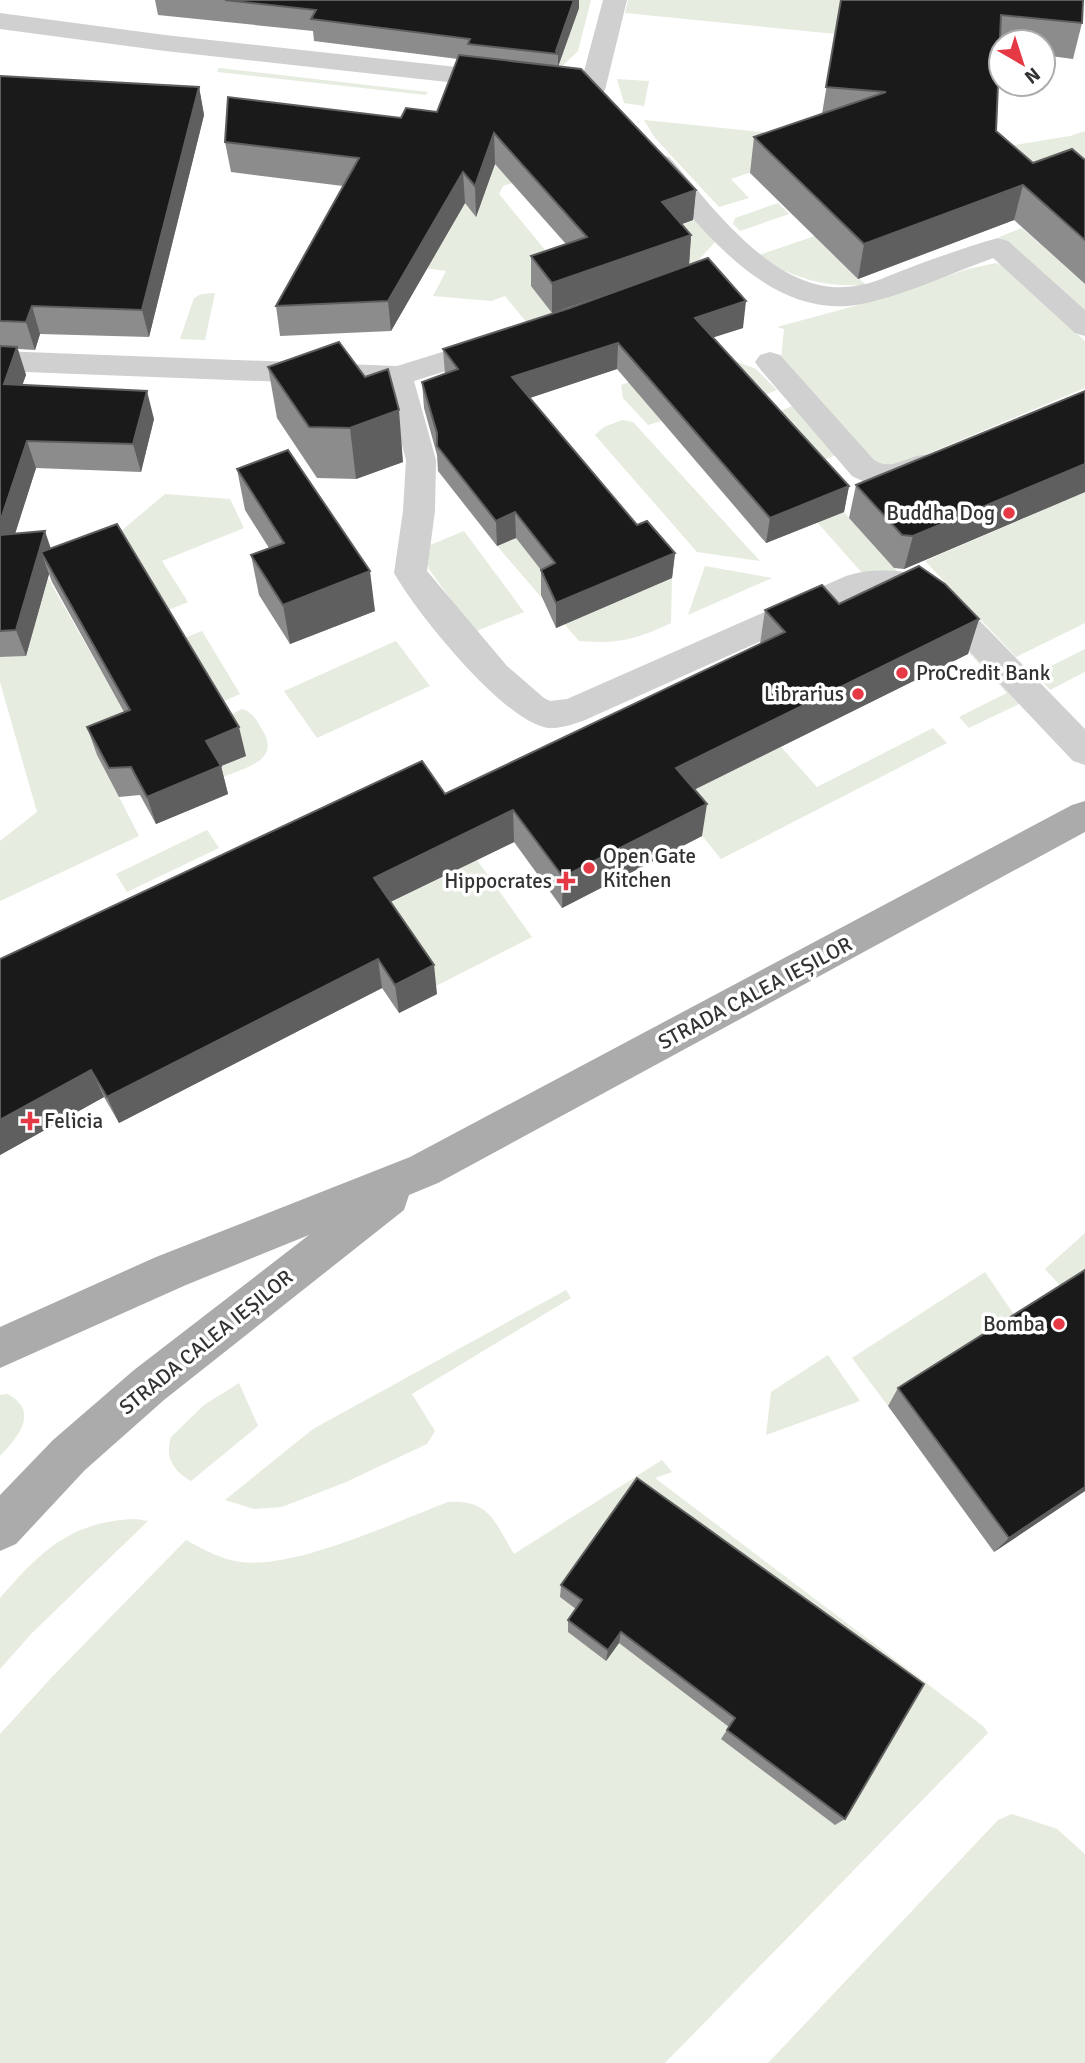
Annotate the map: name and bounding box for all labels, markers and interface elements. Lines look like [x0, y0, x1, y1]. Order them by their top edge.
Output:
north arrow [987, 28, 1057, 98]
text: N [1019, 62, 1045, 89]
place label: Buddha Dog [886, 500, 995, 526]
marker: Buddha Dog [1001, 505, 1017, 521]
place label: ProCredit Bank [916, 660, 1051, 686]
marker: ProCredit Bank [894, 665, 910, 681]
place label: Librarius [764, 681, 844, 707]
marker: Librarius [850, 686, 866, 702]
place label: Open Gate Kitchen [603, 843, 696, 893]
marker: Open Gate Kitchen [581, 860, 597, 876]
place label: Hippocrates [444, 868, 552, 894]
marker: Hippocrates [558, 873, 574, 889]
street label: STRADA CALEA IEȘILOR [654, 931, 856, 1055]
place label: Felicia [44, 1108, 103, 1134]
marker: Felicia [22, 1113, 38, 1129]
street label: STRADA CALEA IEȘILOR [114, 1264, 298, 1420]
place label: Bomba [983, 1311, 1045, 1337]
marker: Bomba [1051, 1316, 1067, 1332]

